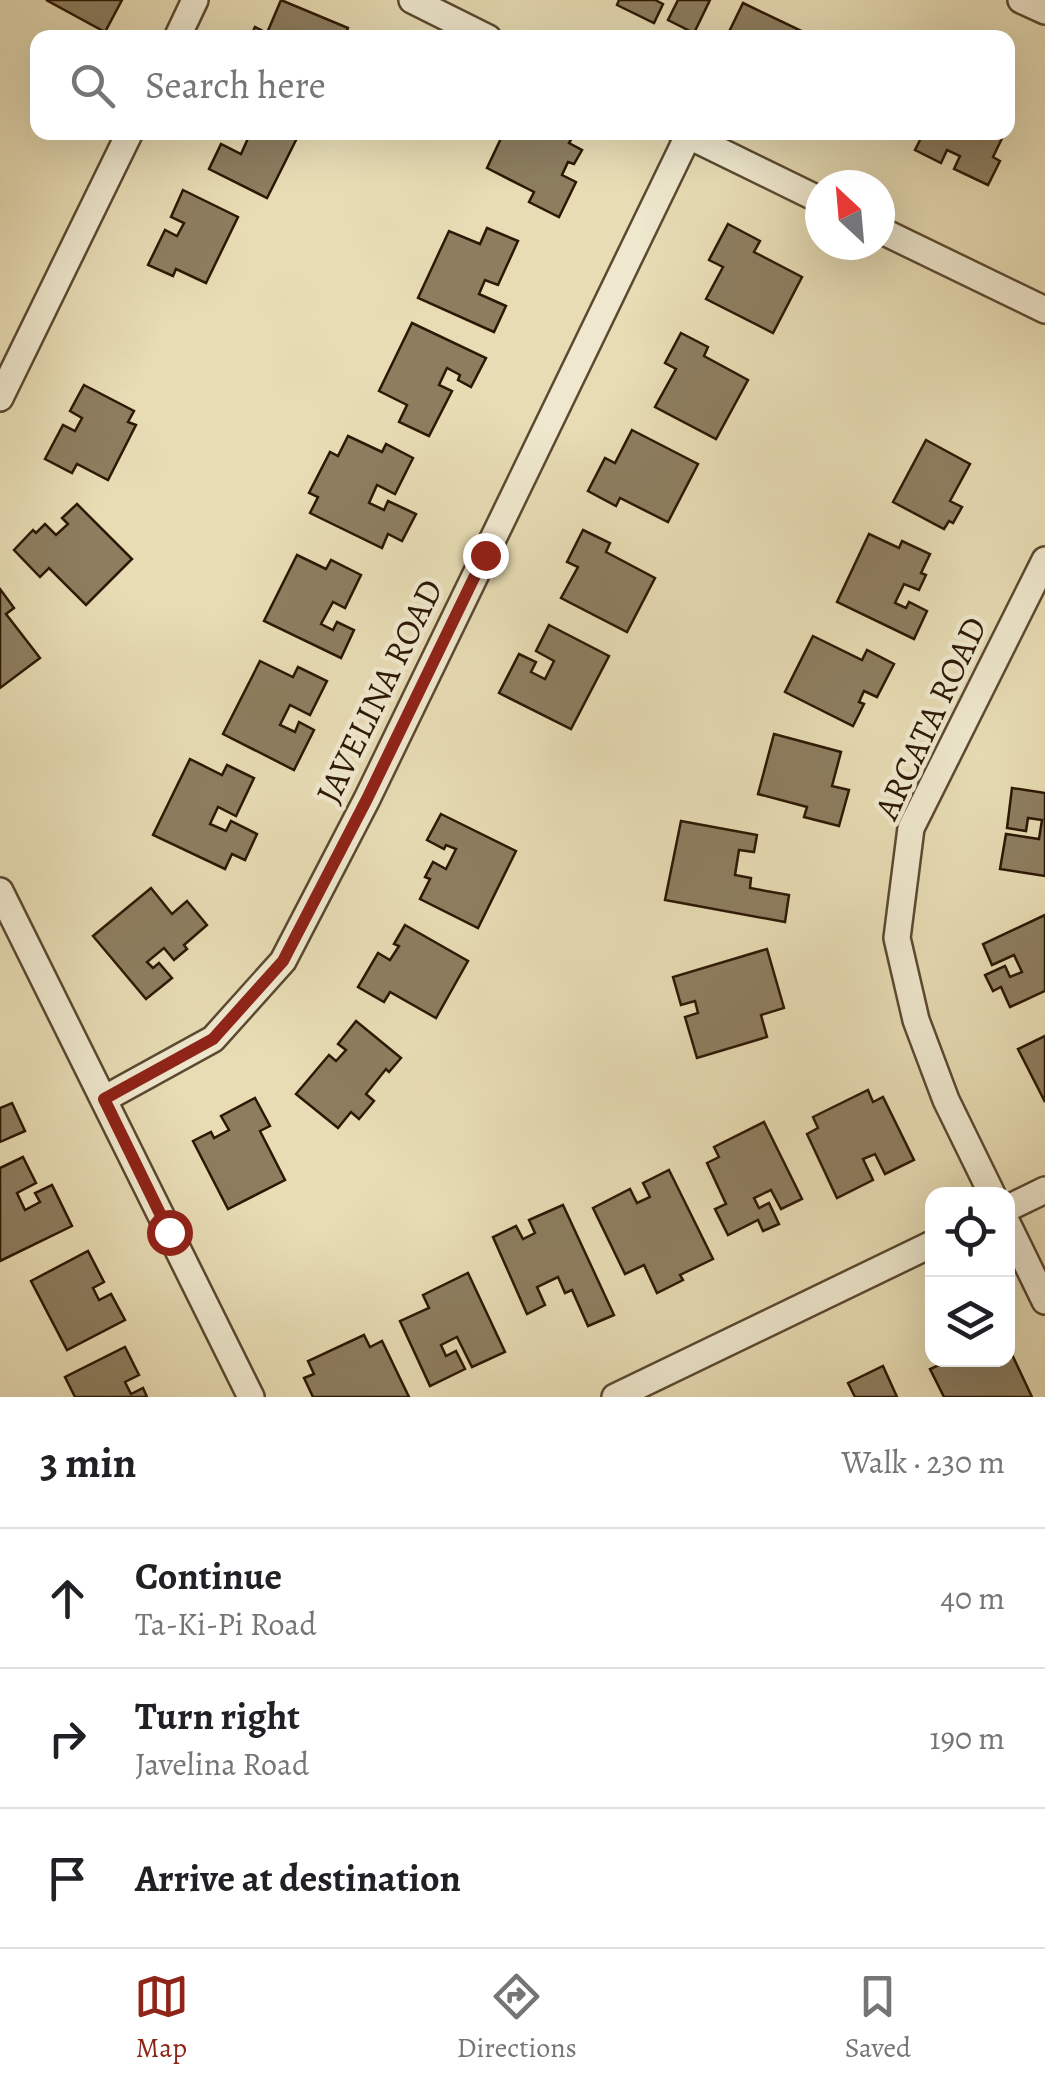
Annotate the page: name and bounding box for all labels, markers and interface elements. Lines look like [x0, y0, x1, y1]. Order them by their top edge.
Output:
search box [30, 30, 1015, 140]
icon: search [65, 58, 120, 113]
text: Search here [145, 59, 326, 111]
north arrow [805, 170, 895, 260]
route end [463, 533, 509, 579]
street label: JAVELINA ROAD [304, 571, 454, 811]
street label: ARCATA ROAD [862, 609, 998, 828]
map controls [925, 1187, 1015, 1367]
button: locate [925, 1187, 1015, 1277]
route start [147, 1210, 193, 1256]
button: layers [925, 1277, 1015, 1367]
text: 3 min [40, 1434, 136, 1491]
text: Walk · 230 m [842, 1440, 1005, 1484]
text: Continue [135, 1550, 282, 1602]
icon: ahead [40, 1571, 95, 1626]
text: 40 m [940, 1576, 1005, 1620]
text: Ta-Ki-Pi Road [135, 1602, 317, 1646]
text: Turn right [135, 1690, 300, 1742]
icon: right [40, 1711, 95, 1766]
text: 190 m [929, 1716, 1005, 1760]
text: Javelina Road [135, 1742, 309, 1786]
icon: arrive [40, 1851, 95, 1906]
text: Arrive at destination [135, 1852, 461, 1904]
tab: Map [134, 1969, 189, 2067]
tab: Directions [457, 1969, 577, 2067]
tab: Saved [845, 1969, 911, 2067]

